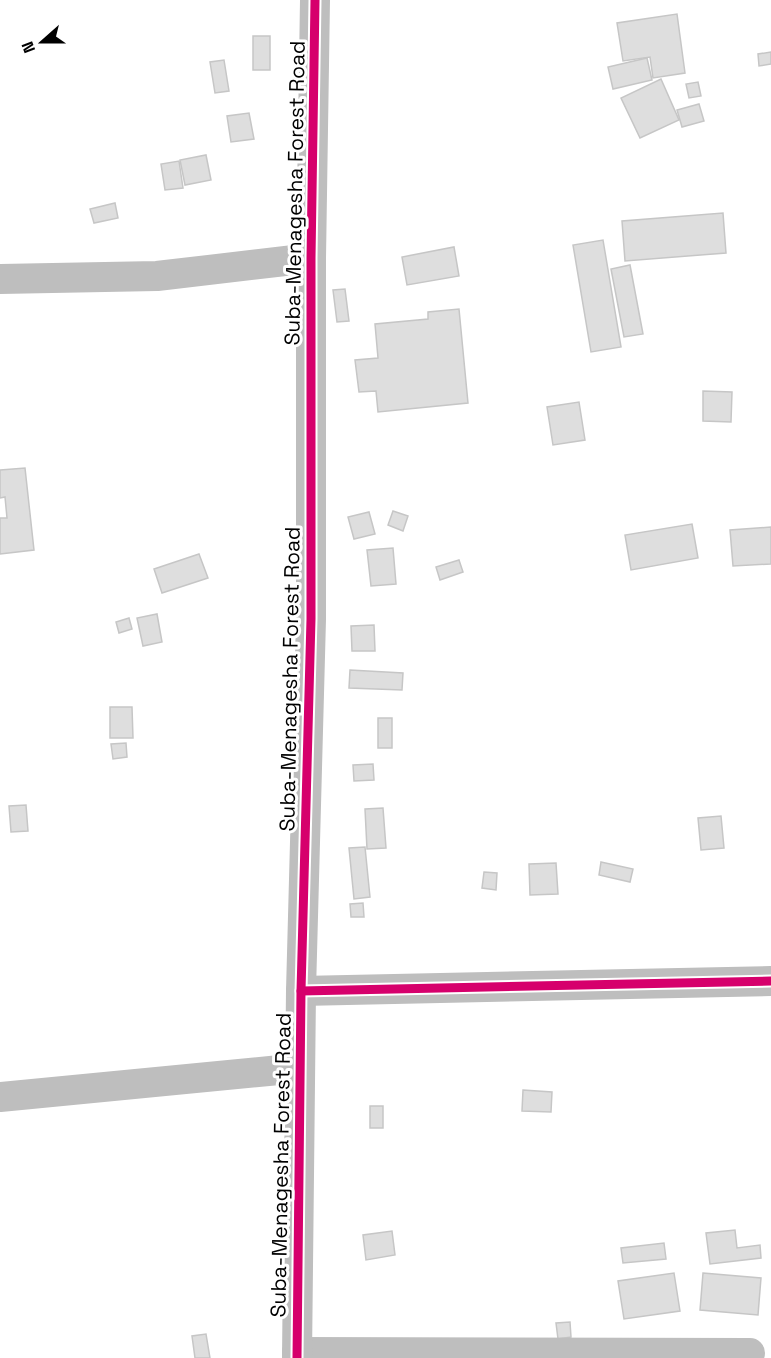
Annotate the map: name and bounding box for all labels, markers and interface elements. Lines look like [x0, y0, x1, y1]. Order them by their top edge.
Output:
north arrow [12, 12, 72, 72]
text: N [17, 38, 40, 56]
street label: Suba-Menagesha Forest Road [278, 40, 311, 346]
street label: Suba-Menagesha Forest Road [273, 526, 306, 832]
street label: Suba-Menagesha Forest Road [264, 1012, 297, 1318]

